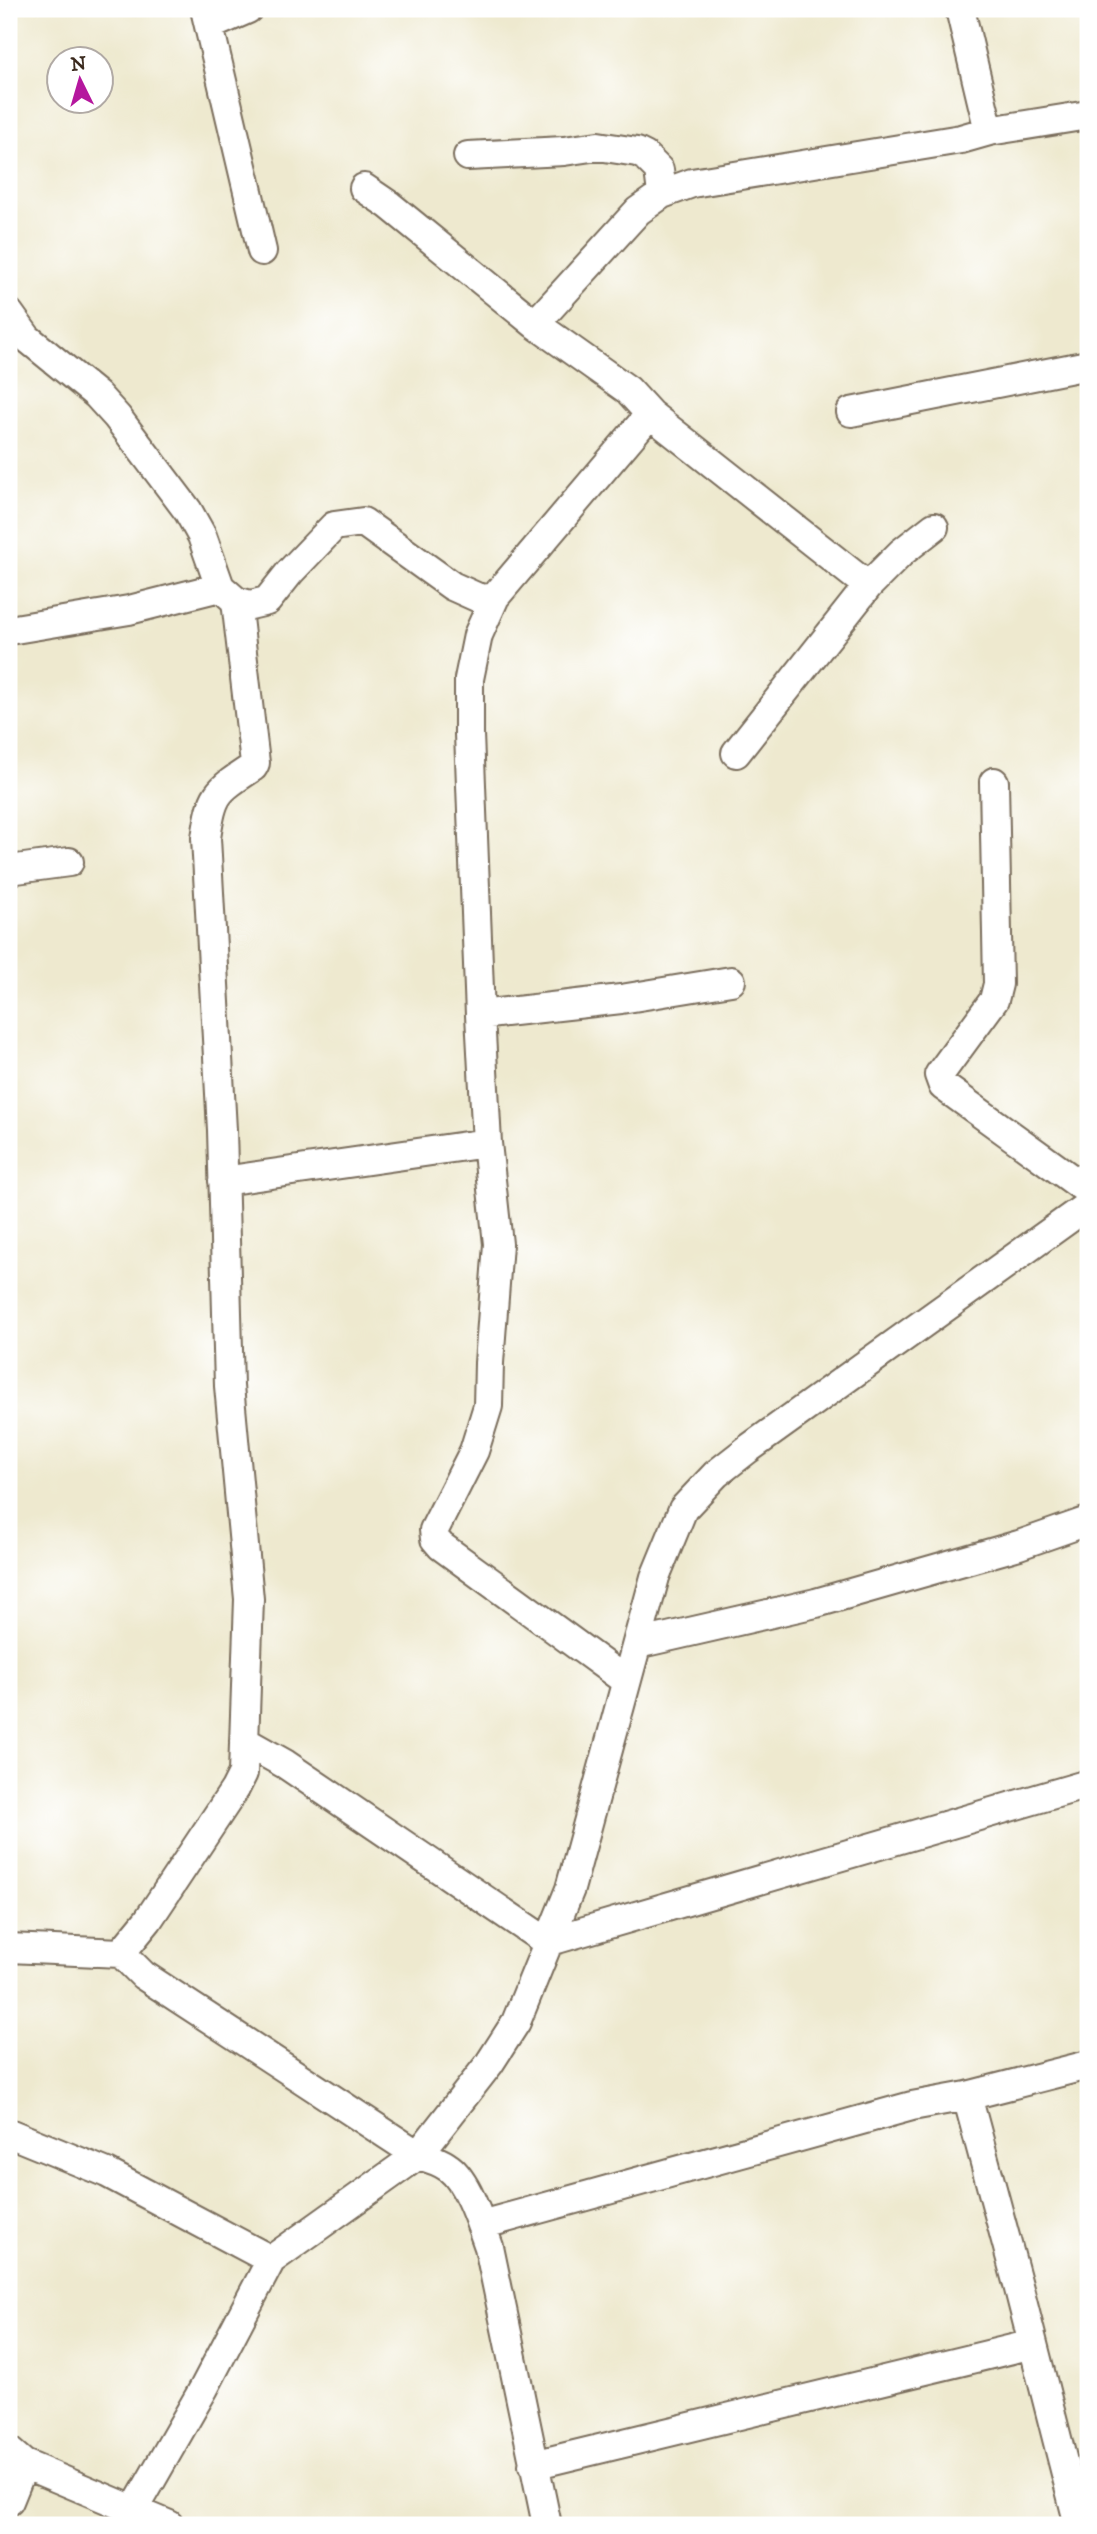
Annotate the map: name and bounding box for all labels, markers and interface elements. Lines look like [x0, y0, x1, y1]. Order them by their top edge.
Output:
north arrow [46, 46, 116, 116]
text: N [70, 52, 88, 77]

